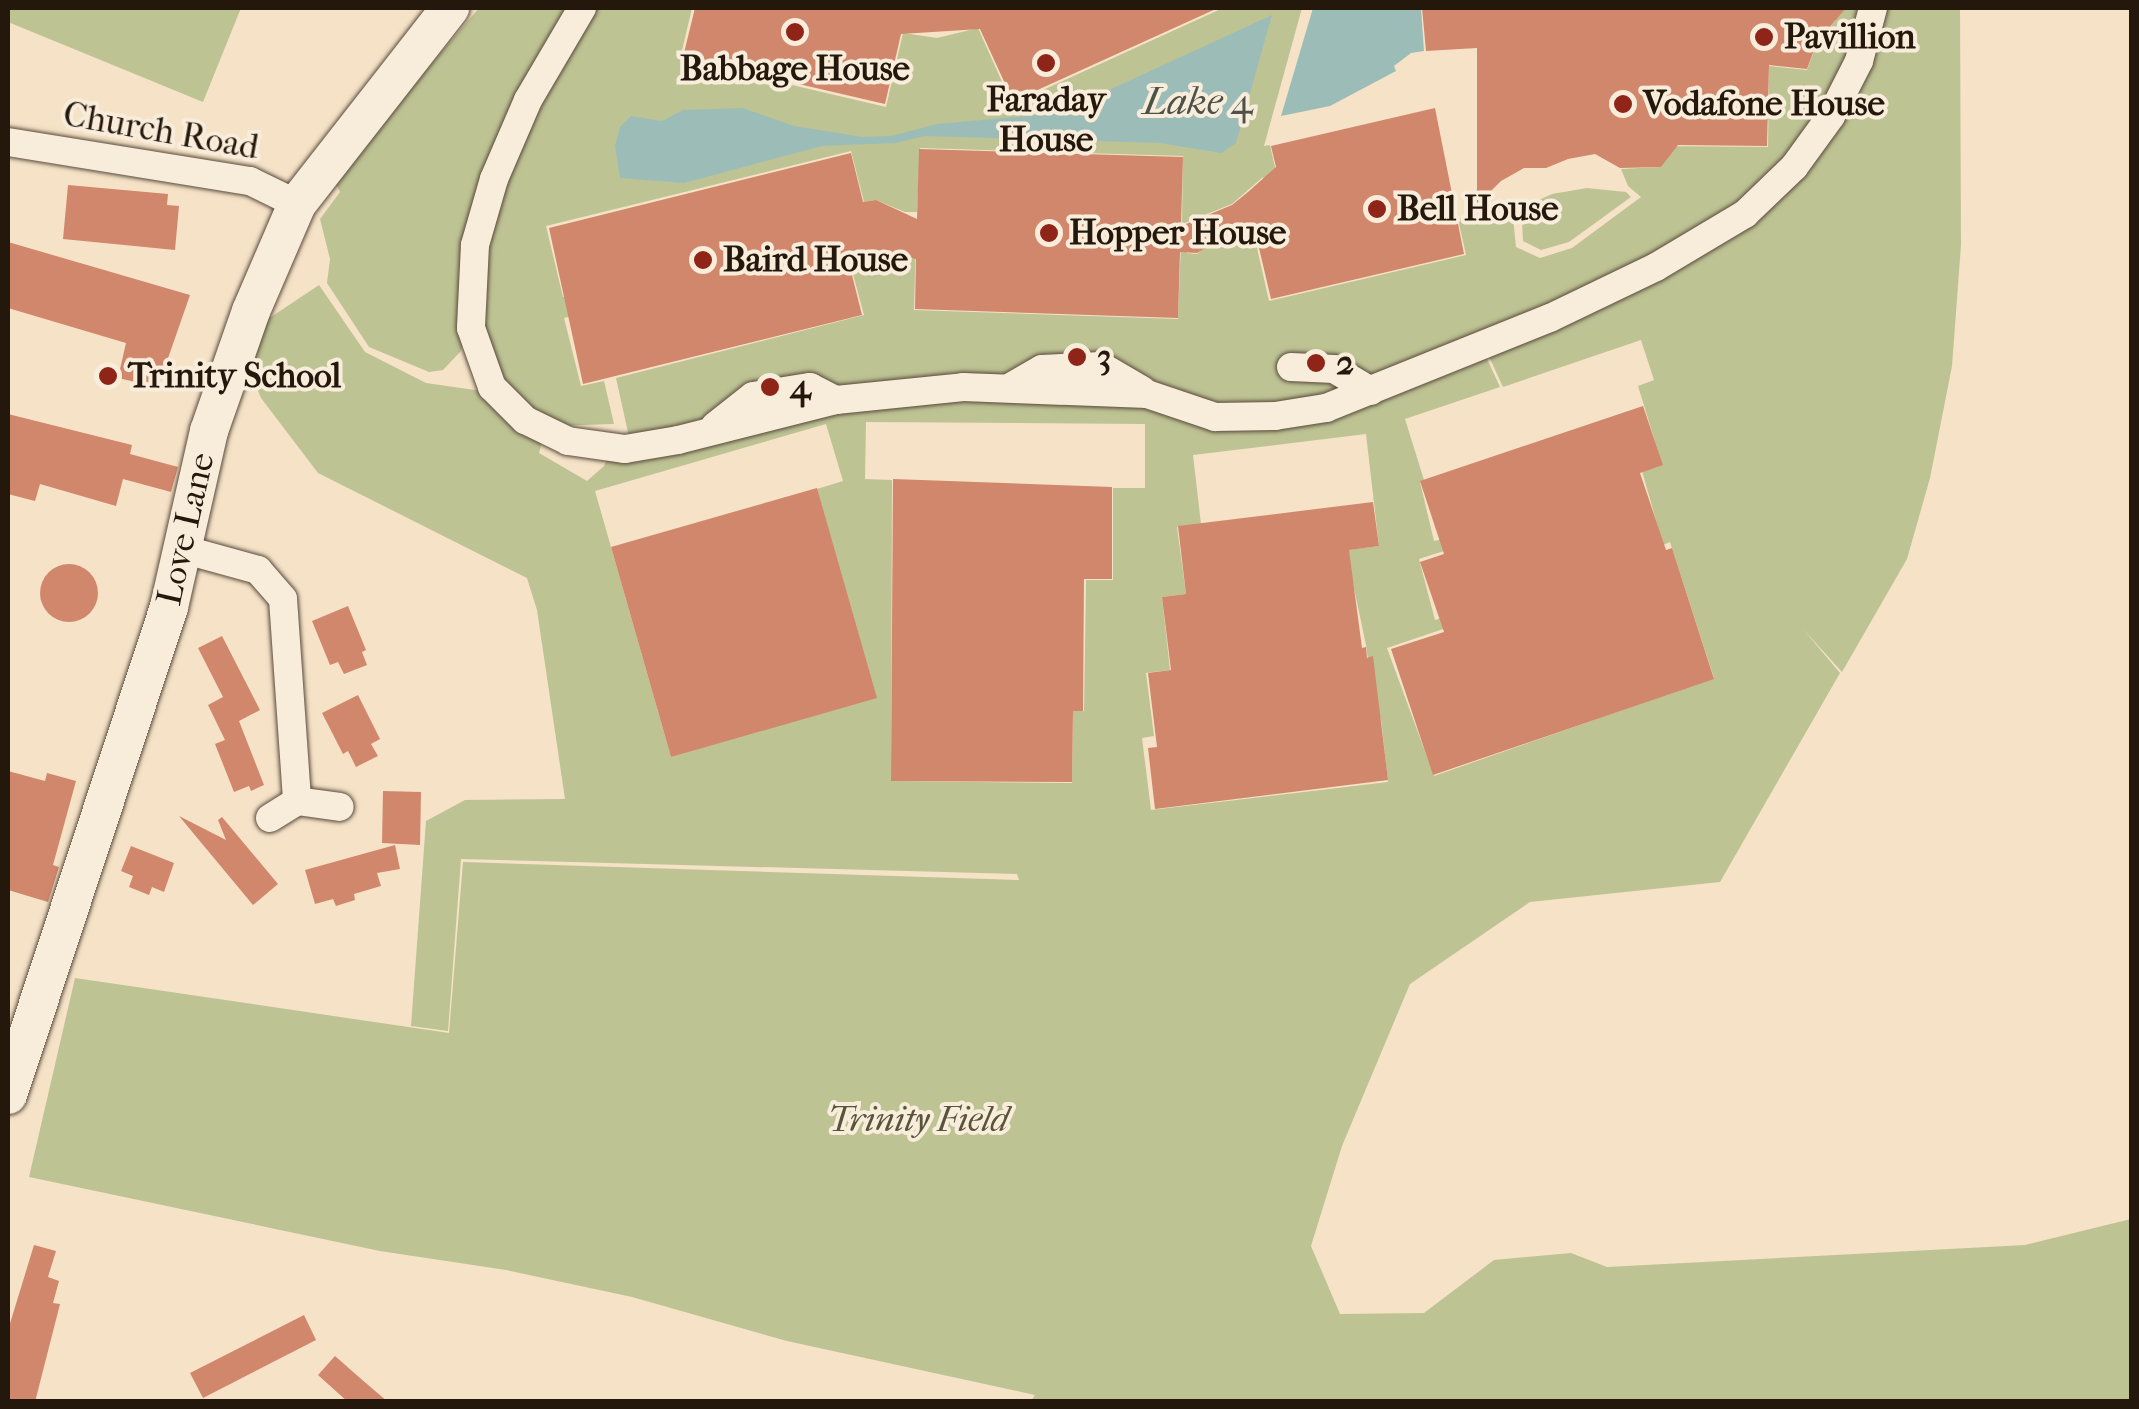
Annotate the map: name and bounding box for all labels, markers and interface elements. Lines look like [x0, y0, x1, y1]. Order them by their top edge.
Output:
place label: Pavillion [1784, 16, 1916, 58]
marker: Babbage House [784, 21, 806, 43]
marker: Pavillion [1753, 26, 1775, 48]
place label: Babbage House [680, 48, 910, 90]
marker: Faraday House [1035, 52, 1057, 74]
place label: Faraday House [986, 79, 1106, 161]
water label: Lake 4 [1143, 79, 1253, 125]
place label: Vodafone House [1643, 83, 1885, 125]
street label: Church Road [60, 93, 262, 169]
marker: Vodafone House [1612, 93, 1634, 115]
place label: Bell House [1397, 188, 1559, 230]
marker: Bell House [1366, 198, 1388, 220]
place label: Hopper House [1069, 212, 1286, 254]
marker: Hopper House [1038, 222, 1060, 244]
place label: Baird House [723, 239, 908, 281]
marker: Baird House [692, 249, 714, 271]
place label: 3 [1097, 336, 1111, 378]
place label: 2 [1336, 342, 1354, 384]
marker: 3 [1066, 346, 1088, 368]
marker: 2 [1305, 352, 1327, 374]
place label: Trinity School [128, 355, 341, 397]
marker: Trinity School [97, 365, 119, 387]
place label: 4 [790, 366, 811, 408]
marker: 4 [759, 376, 781, 398]
street label: Love Lane [148, 449, 224, 609]
park label: Trinity Field [828, 1099, 1008, 1141]

